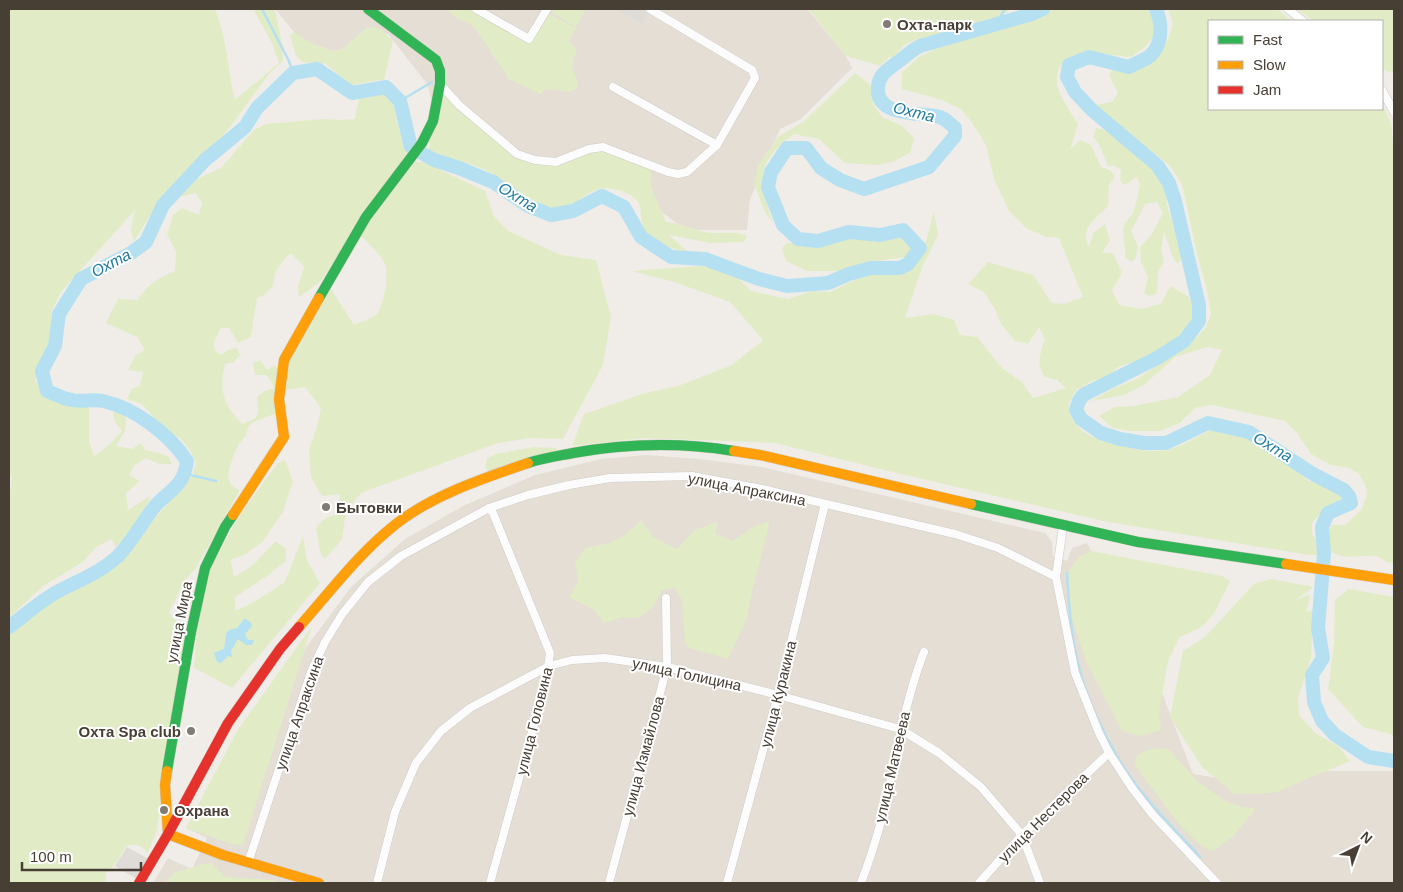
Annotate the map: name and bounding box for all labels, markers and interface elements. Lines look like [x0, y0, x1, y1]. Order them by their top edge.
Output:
place label: Охта-парк [897, 16, 972, 33]
marker: Охта-парк [881, 18, 893, 30]
legend [1208, 20, 1383, 110]
text: Fast [1253, 31, 1283, 48]
text: Slow [1253, 56, 1286, 73]
text: Jam [1253, 81, 1281, 98]
water label: Охта [891, 99, 937, 125]
water label: Охта [496, 179, 541, 215]
water label: Охта [88, 246, 134, 280]
water label: Охта [1251, 429, 1296, 465]
street label: улица Апраксина [687, 469, 808, 509]
place label: Бытовки [336, 499, 402, 516]
marker: Бытовки [320, 501, 332, 513]
street label: улица Мира [163, 579, 195, 664]
street label: улица Куракина [756, 638, 800, 749]
street label: улица Апраксина [272, 653, 327, 772]
street label: улица Голицина [631, 654, 744, 694]
street label: улица Головина [512, 665, 556, 777]
street label: улица Измайлова [619, 694, 667, 818]
street label: улица Матвеева [871, 709, 913, 824]
place label: Охта Spa club [79, 723, 181, 740]
marker: Охта Spa club [185, 725, 197, 737]
street label: улица Нестерова [995, 768, 1092, 865]
place label: Охрана [174, 802, 230, 819]
marker: Охрана [158, 804, 170, 816]
north arrow [1333, 822, 1383, 872]
text: N [1358, 828, 1376, 847]
scale bar [22, 840, 141, 872]
text: 100 m [30, 848, 72, 865]

